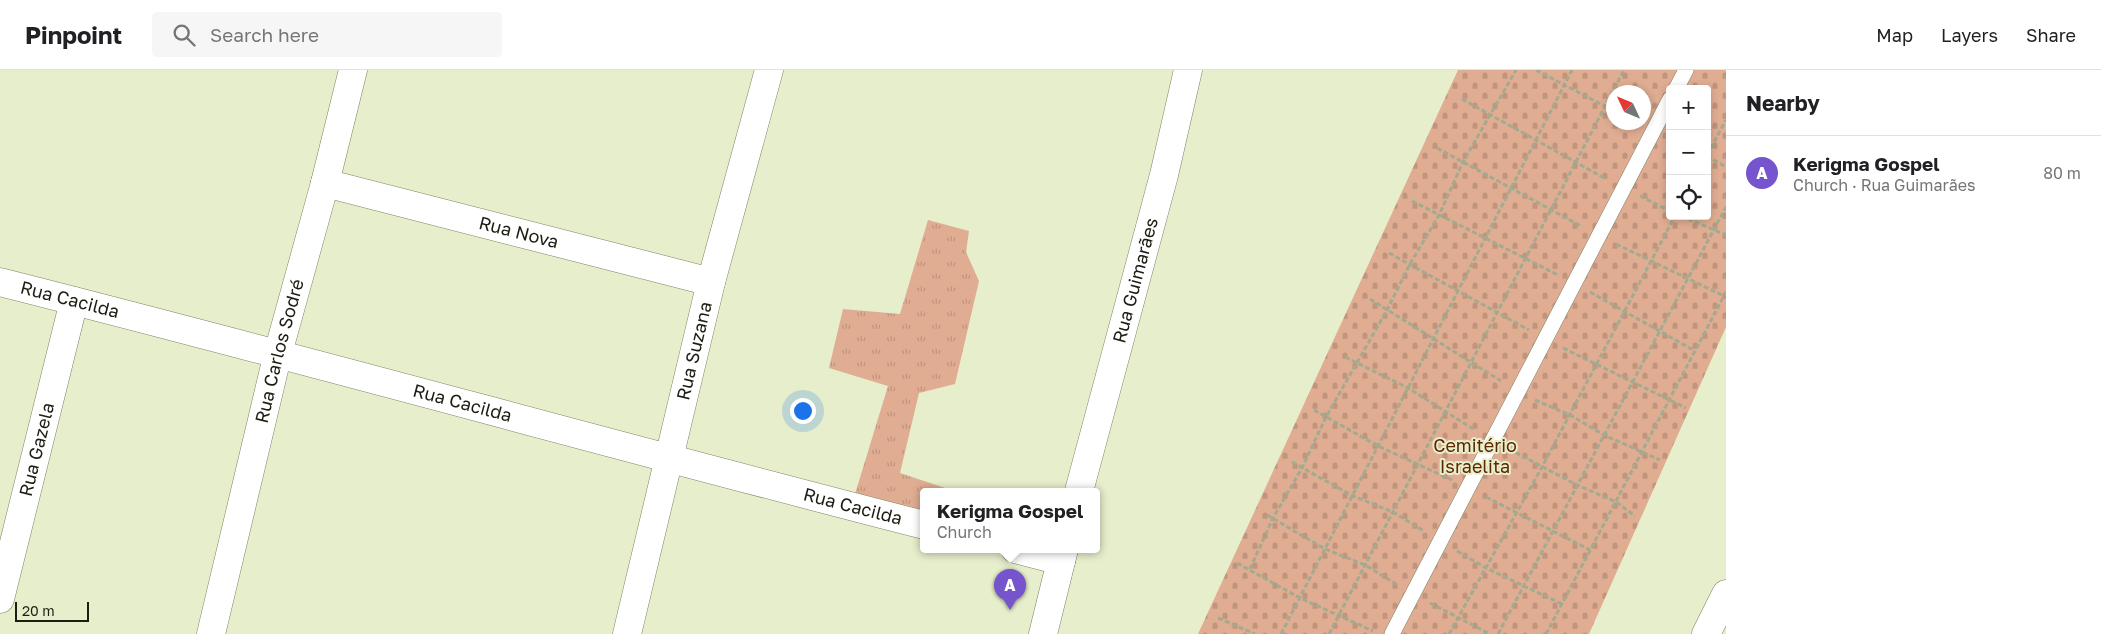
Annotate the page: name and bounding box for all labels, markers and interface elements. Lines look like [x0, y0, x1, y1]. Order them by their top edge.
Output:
search box [152, 12, 502, 57]
text: Pinpoint [25, 20, 122, 49]
icon: search [170, 21, 198, 49]
text: Search here [210, 23, 319, 46]
text: Map [1876, 24, 1913, 46]
text: Layers [1941, 24, 1998, 46]
text: Share [2026, 24, 2076, 46]
north arrow [1606, 85, 1651, 130]
map controls [1666, 85, 1711, 220]
button: + [1666, 85, 1711, 130]
text: Nearby [1746, 90, 1820, 116]
button: − [1666, 130, 1711, 175]
text: Kerigma Gospel [1793, 152, 1940, 175]
text: A [1756, 163, 1768, 183]
text: 80 m [2043, 163, 2081, 183]
button: locate [1666, 175, 1711, 220]
text: Church · Rua Guimarães [1793, 175, 1975, 195]
street label: Rua Nova [477, 211, 561, 252]
street label: Rua Guimarães [1107, 215, 1162, 345]
street label: Rua Cacilda [18, 276, 122, 322]
street label: Rua Carlos Sodré [250, 276, 308, 425]
street label: Rua Suzana [671, 299, 716, 402]
street label: Rua Cacilda [411, 379, 514, 426]
your location [790, 398, 816, 424]
street label: Rua Gazela [14, 400, 58, 498]
park label: Cemitério Israelita [1433, 434, 1517, 477]
street label: Rua Cacilda [801, 482, 905, 529]
popup [920, 488, 1100, 553]
text: Kerigma Gospel [937, 499, 1083, 522]
text: Church [937, 522, 992, 542]
pin: A [994, 569, 1026, 610]
scale bar [15, 599, 89, 622]
text: 20 m [22, 602, 55, 619]

